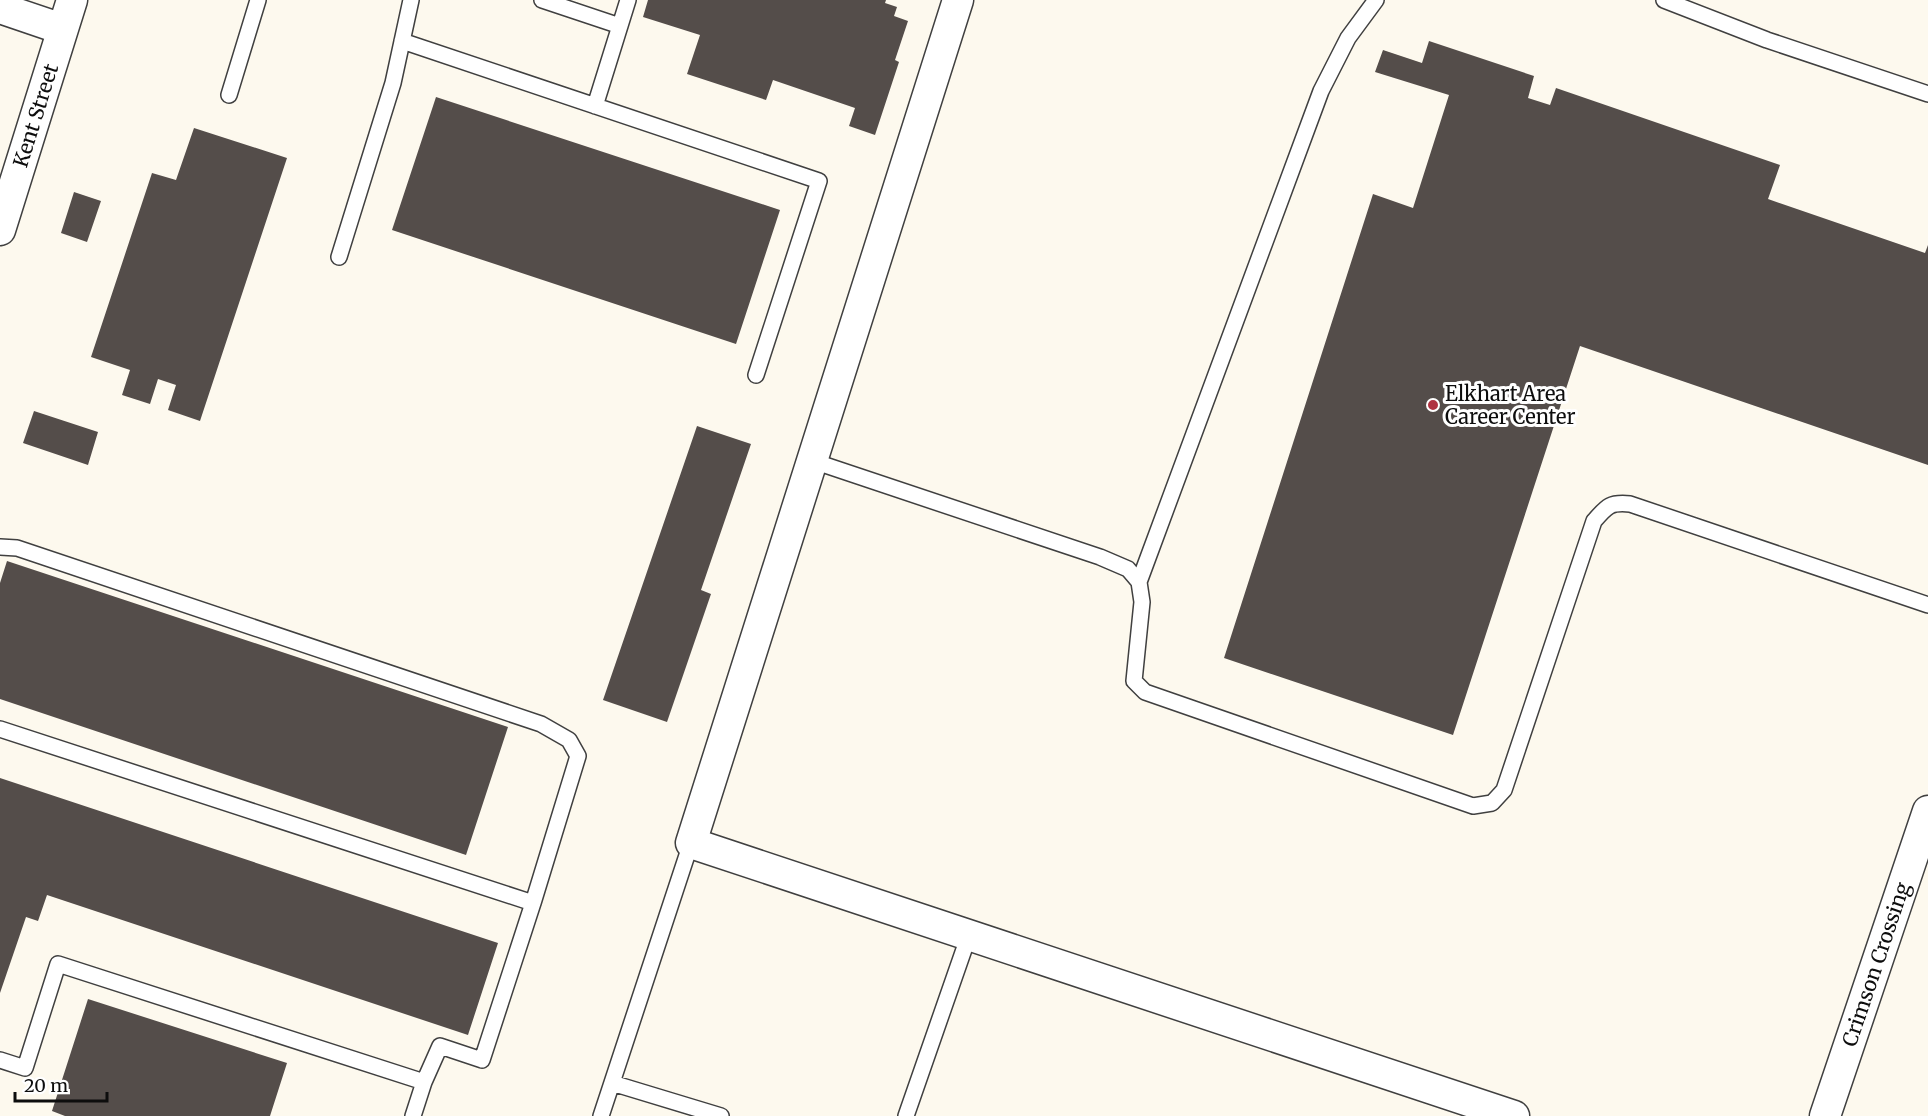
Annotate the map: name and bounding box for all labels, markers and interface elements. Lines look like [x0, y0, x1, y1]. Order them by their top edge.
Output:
street label: Kent Street [7, 60, 63, 170]
place label: Elkhart Area Career Center [1445, 381, 1575, 429]
marker: Elkhart Area Career Center [1426, 398, 1440, 412]
street label: Crimson Crossing [1836, 879, 1915, 1050]
scale bar [15, 1065, 106, 1103]
text: 20 m [24, 1074, 68, 1097]

